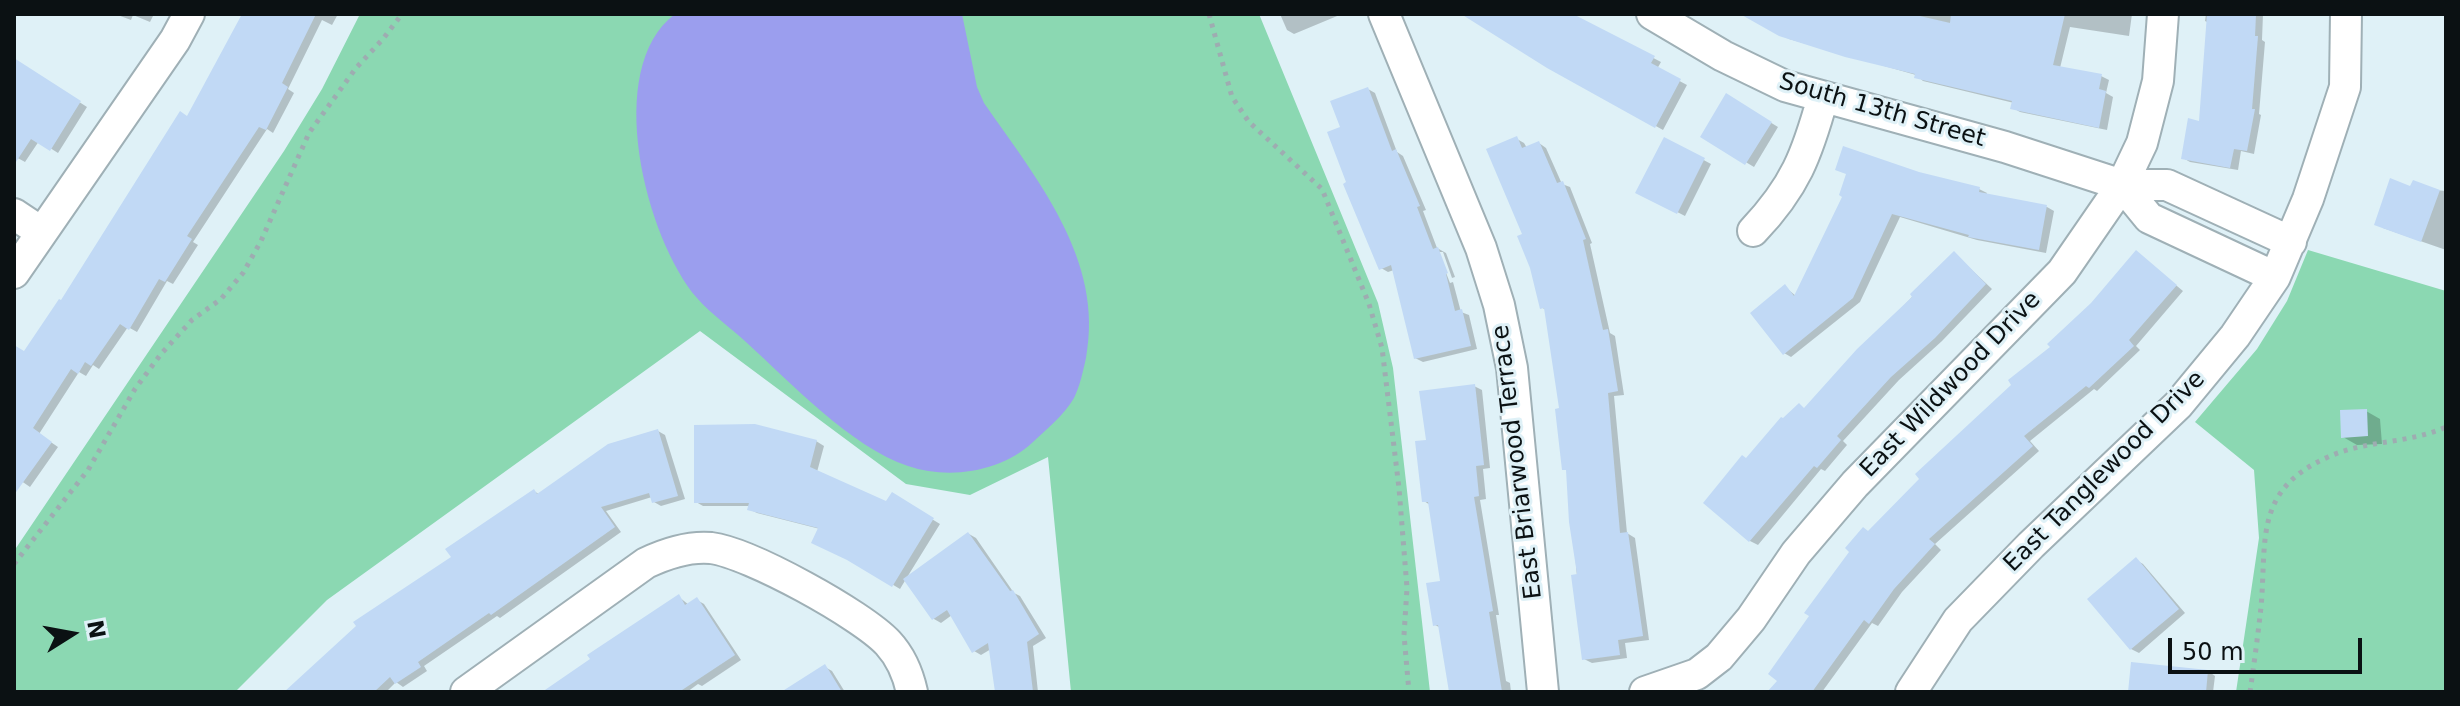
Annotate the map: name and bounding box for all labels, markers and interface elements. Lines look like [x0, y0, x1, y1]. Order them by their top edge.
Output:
street label: South 13th Street [1776, 68, 1988, 154]
street label: East Wildwood Drive [1855, 286, 2047, 484]
street label: East Briarwood Terrace [1487, 323, 1549, 601]
street label: East Tanglewood Drive [1998, 365, 2212, 579]
north arrow [32, 594, 112, 674]
text: N [82, 618, 110, 641]
scale bar [2172, 622, 2366, 672]
text: 50 m [2182, 638, 2244, 666]

